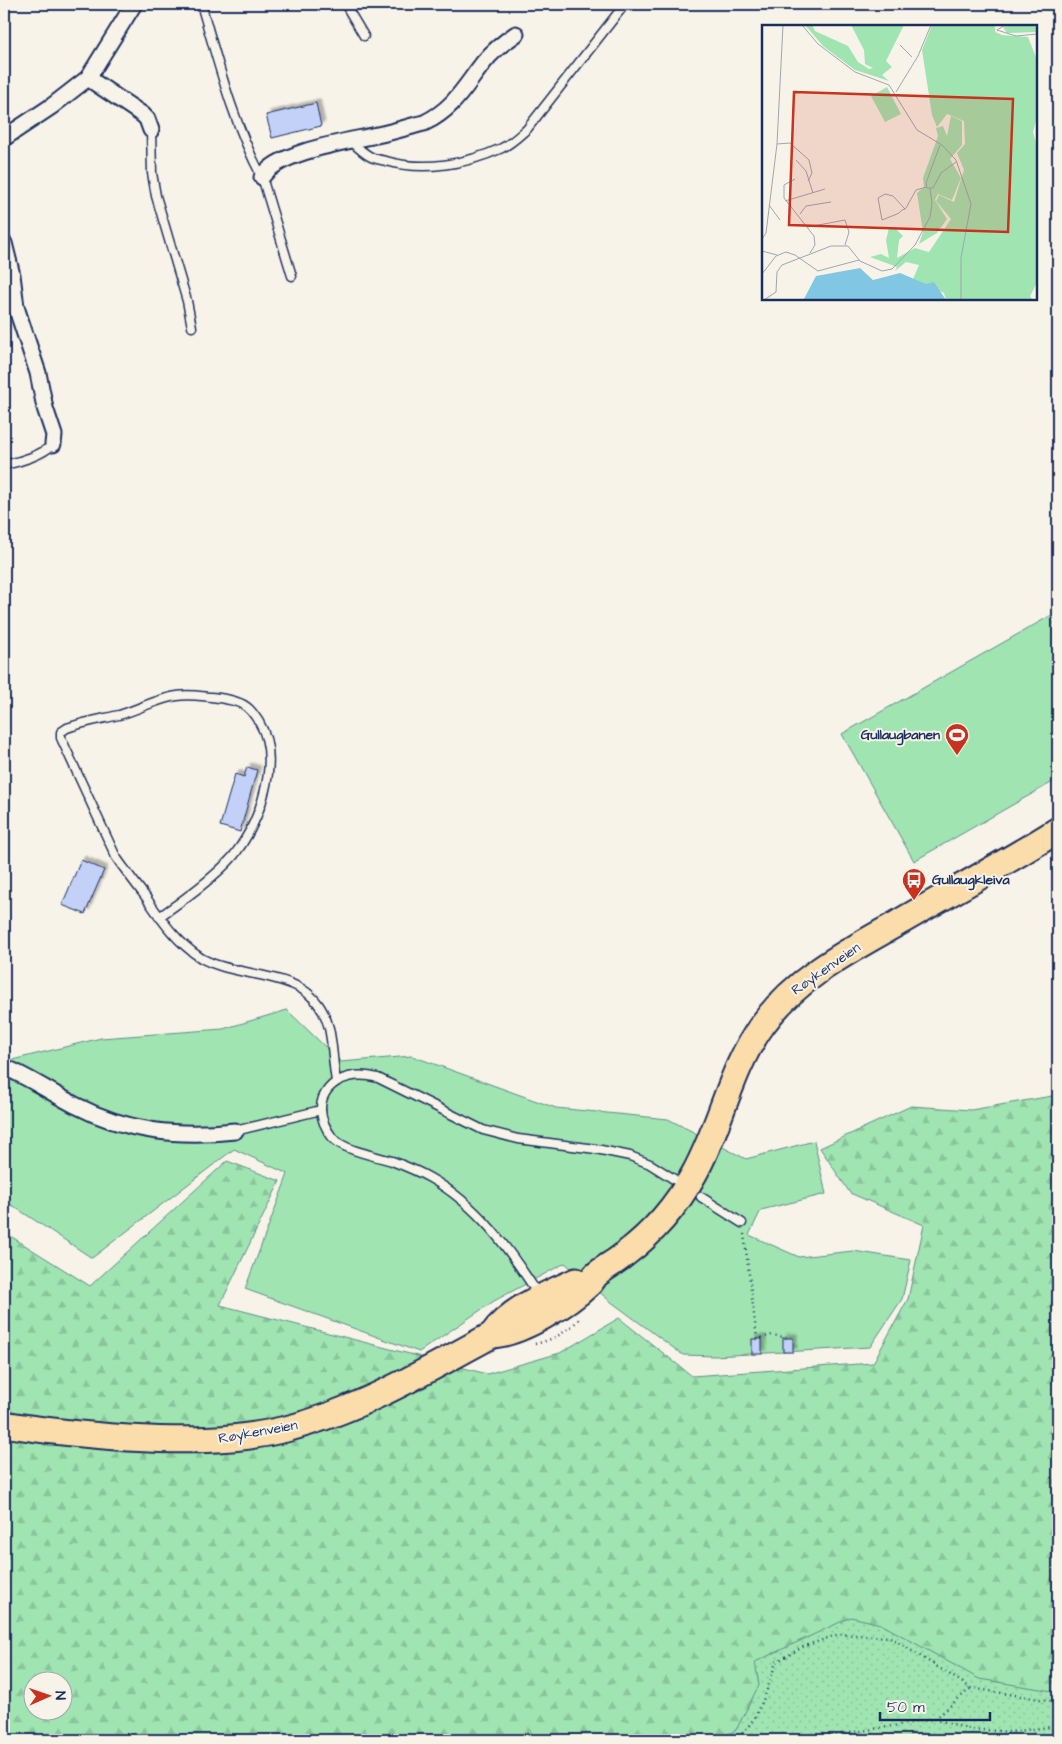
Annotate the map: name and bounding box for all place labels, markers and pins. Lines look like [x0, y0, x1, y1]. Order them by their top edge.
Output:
sports icon: Gullaugbanen [944, 722, 970, 756]
place label: Gullaugbanen [861, 725, 940, 746]
bus stop icon: Gullaugkleiva [901, 867, 927, 901]
place label: Gullaugkleiva [932, 870, 1010, 891]

